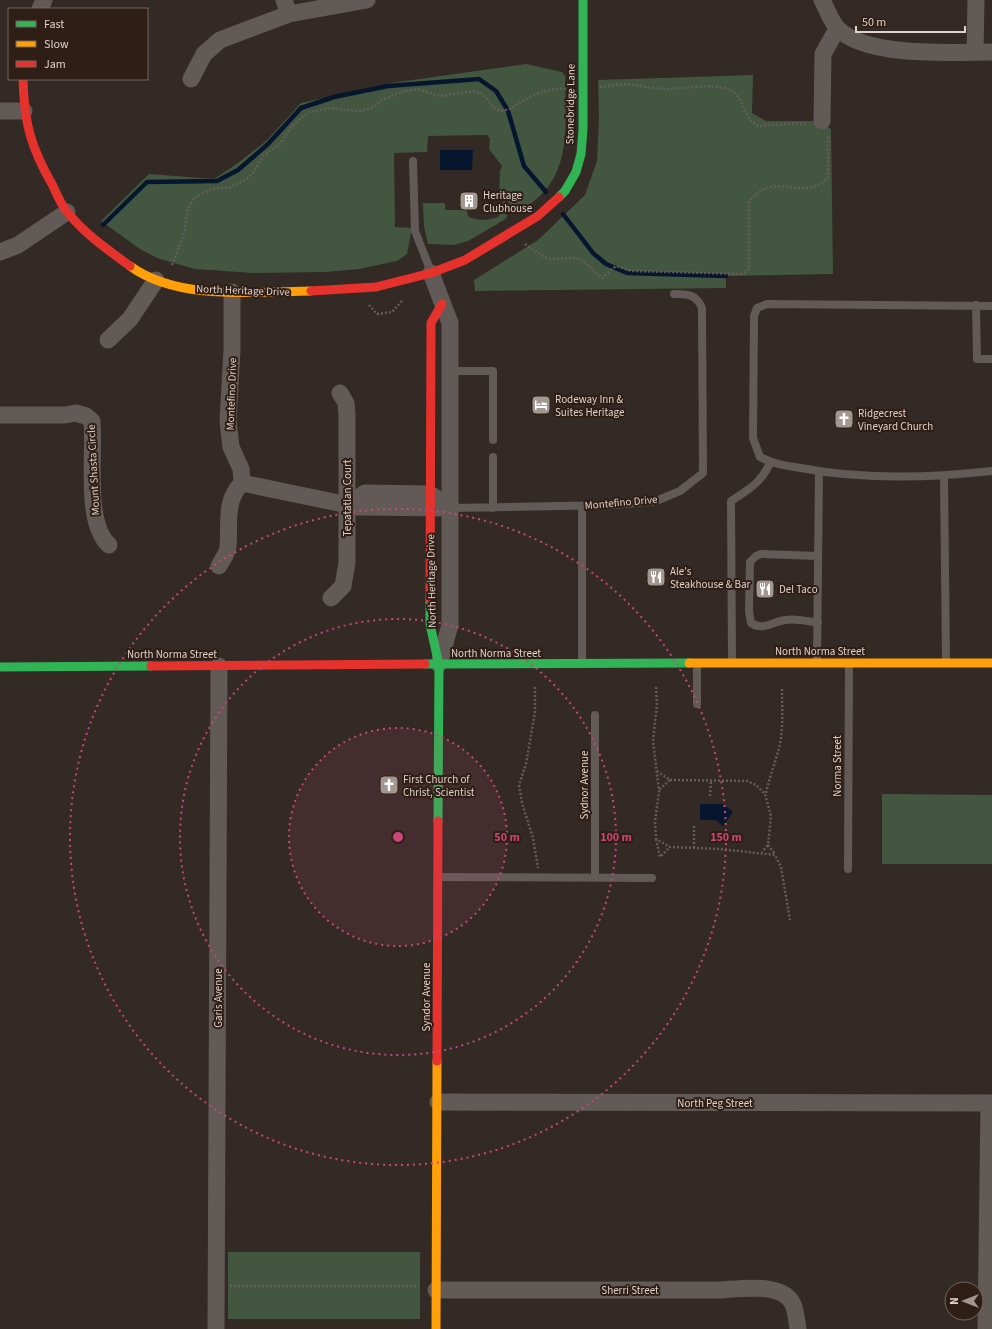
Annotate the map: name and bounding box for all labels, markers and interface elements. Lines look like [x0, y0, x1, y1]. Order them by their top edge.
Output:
legend [8, 8, 148, 80]
scale bar [856, 8, 965, 34]
text: 50 m [862, 14, 886, 31]
text: Fast [44, 16, 64, 33]
text: Slow [44, 36, 69, 53]
text: Jam [44, 56, 66, 73]
street label: Stonebridge Lane [562, 63, 579, 145]
place label: Heritage Clubhouse [483, 188, 533, 216]
building icon: Heritage Clubhouse [458, 190, 480, 212]
street label: North Heritage Drive [196, 281, 291, 300]
street label: Montefino Drive [223, 357, 240, 431]
place label: Rodeway Inn & Suites Heritage [555, 392, 625, 420]
hotel icon: Rodeway Inn & Suites Heritage [530, 394, 552, 416]
place label: Ridgecrest Vineyard Church [858, 406, 933, 434]
church icon: Ridgecrest Vineyard Church [833, 408, 855, 430]
street label: Mount Shasta Circle [84, 424, 103, 516]
street label: Tepatatlan Court [340, 459, 355, 536]
street label: Montefino Drive [584, 492, 659, 513]
street label: North Heritage Drive [423, 533, 440, 628]
place label: Ale's Steakhouse & Bar [670, 564, 751, 592]
restaurant icon: Ale's Steakhouse & Bar [645, 566, 667, 588]
restaurant icon: Del Taco [754, 578, 776, 600]
place label: Del Taco [779, 582, 818, 597]
street label: North Norma Street [775, 644, 865, 659]
street label: North Norma Street [451, 646, 541, 661]
street label: North Norma Street [127, 647, 217, 662]
street label: Norma Street [830, 735, 845, 797]
street label: Sydnor Avenue [577, 750, 592, 819]
place label: First Church of Christ, Scientist [403, 772, 475, 800]
church icon: First Church of Christ, Scientist [378, 774, 400, 796]
text: 50 m [494, 829, 520, 846]
text: 100 m [600, 829, 632, 846]
text: 150 m [710, 829, 742, 846]
centre of rings [391, 830, 405, 844]
street label: Syndor Avenue [419, 962, 434, 1032]
street label: Garis Avenue [211, 968, 226, 1028]
street label: North Peg Street [677, 1096, 753, 1111]
north arrow [944, 1281, 984, 1321]
street label: Sherri Street [601, 1283, 659, 1298]
text: N [947, 1297, 962, 1305]

